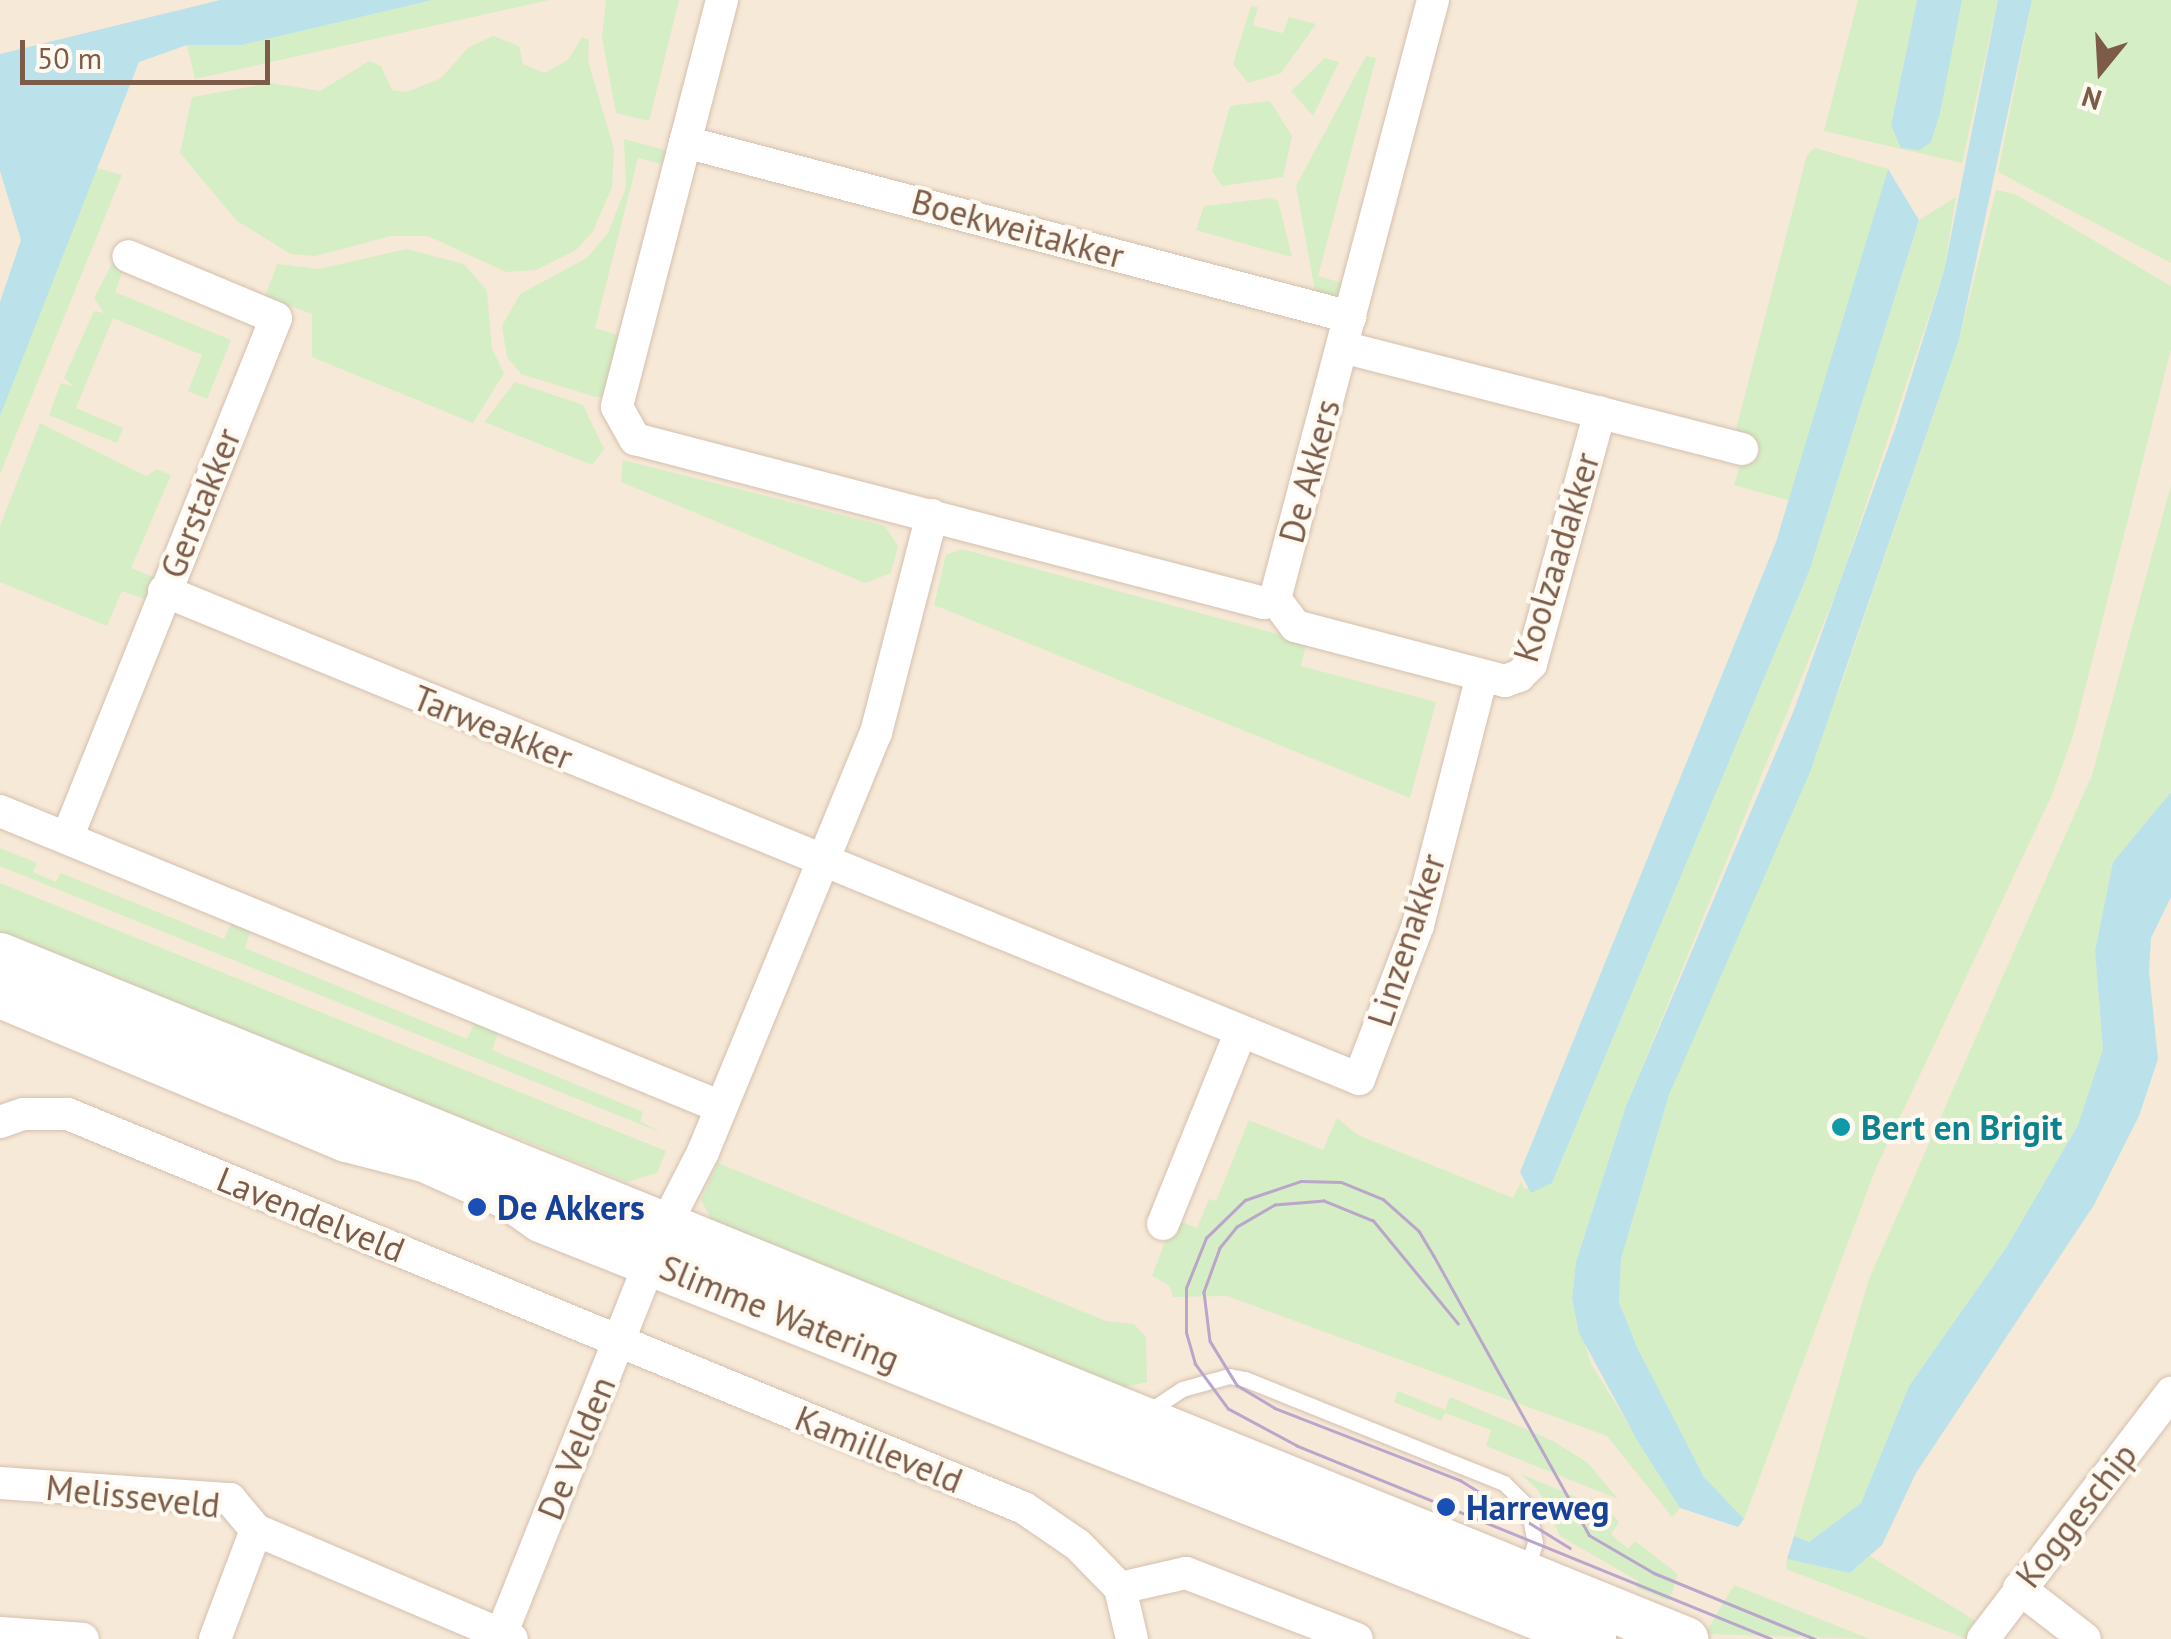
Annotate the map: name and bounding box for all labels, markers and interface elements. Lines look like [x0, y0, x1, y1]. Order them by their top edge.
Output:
scale bar [25, 20, 275, 82]
north arrow [2051, 20, 2151, 120]
text: 50 m [37, 38, 102, 77]
text: N [2077, 79, 2106, 119]
street label: Boekweitakker [907, 179, 1129, 277]
street label: De Akkers [1270, 394, 1348, 548]
street label: Gerstakker [151, 422, 249, 584]
street label: Koolzaadakker [1504, 447, 1608, 667]
street label: Tarweakker [407, 676, 579, 778]
street label: Linzenakker [1358, 848, 1454, 1032]
place label: Bert en Brigit [1861, 1106, 2062, 1148]
marker: Bert en Brigit [1830, 1116, 1852, 1138]
street label: Lavendelveld [211, 1157, 411, 1271]
place label: De Akkers [497, 1186, 646, 1228]
marker: De Akkers [466, 1196, 488, 1218]
street label: Slimme Watering [654, 1246, 906, 1380]
street label: De Velden [528, 1370, 624, 1526]
street label: Kamilleveld [789, 1397, 969, 1501]
street label: Koggeschip [2007, 1434, 2145, 1596]
street label: Melisseveld [44, 1466, 222, 1526]
place label: Harreweg [1466, 1486, 1610, 1528]
marker: Harreweg [1435, 1496, 1457, 1518]

